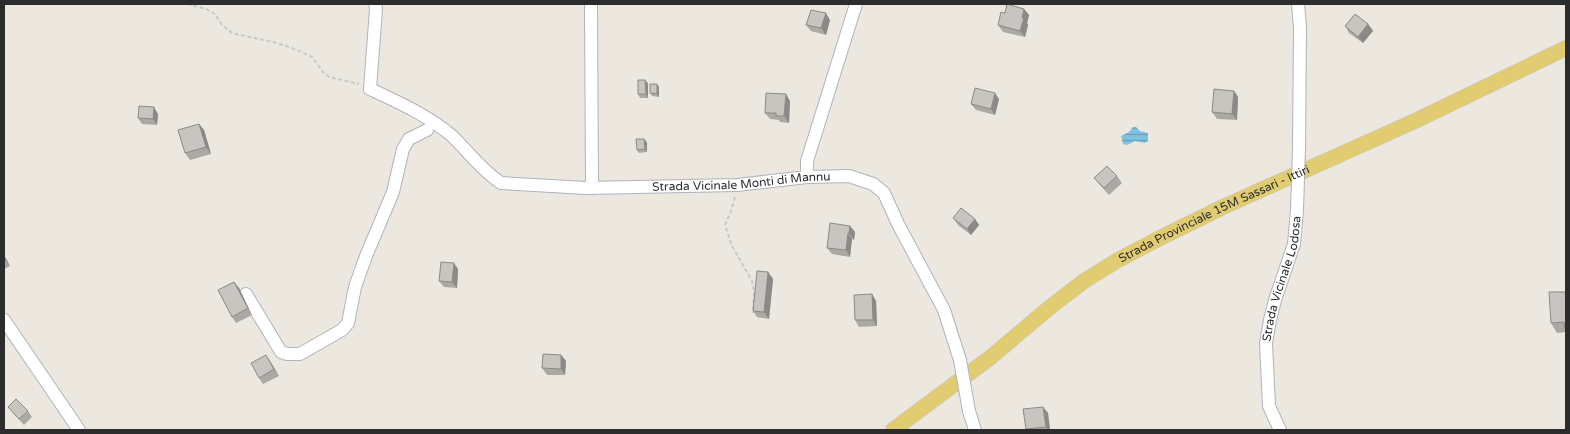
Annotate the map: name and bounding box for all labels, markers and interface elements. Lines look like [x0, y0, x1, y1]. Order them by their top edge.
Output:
street label: Strada Provinciale 15M Sassari - Ittiri [1116, 162, 1312, 265]
street label: Strada Vicinale Monti di Mannu [652, 169, 831, 194]
street label: Strada Vicinale Lodosa [1259, 215, 1303, 343]

